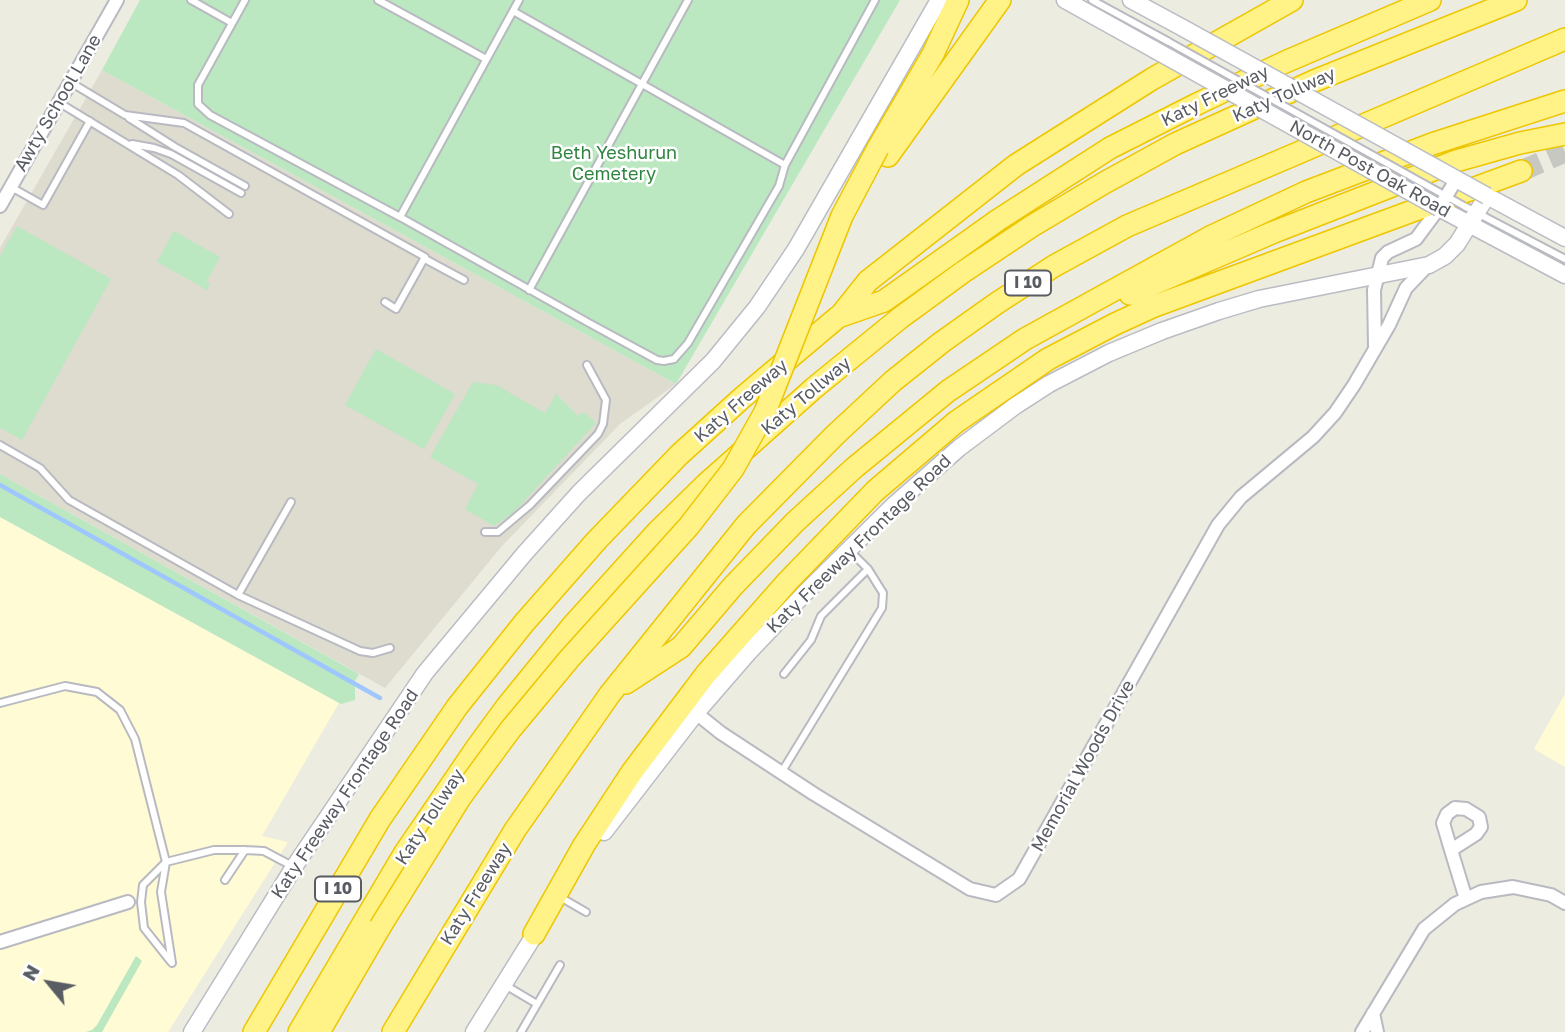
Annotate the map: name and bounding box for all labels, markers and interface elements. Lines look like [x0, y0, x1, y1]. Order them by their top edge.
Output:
street label: Awty School Lane [10, 31, 106, 175]
street label: Katy Freeway [1158, 61, 1272, 131]
street label: Katy Tollway [1229, 63, 1339, 127]
street label: North Post Oak Road [1286, 116, 1454, 222]
park label: Beth Yeshurun Cemetery [551, 142, 677, 184]
road number: I 10 [1005, 270, 1051, 296]
street label: Katy Tollway [757, 352, 855, 440]
street label: Katy Freeway [690, 355, 792, 447]
street label: Katy Freeway Frontage Road [762, 450, 956, 638]
street label: Memorial Woods Drive [1027, 676, 1139, 856]
street label: Katy Freeway Frontage Road [267, 685, 423, 903]
street label: Katy Tollway [391, 765, 469, 869]
street label: Katy Freeway [436, 839, 516, 949]
road number: I 10 [315, 876, 361, 902]
north arrow [14, 948, 84, 1018]
text: N [17, 960, 44, 984]

